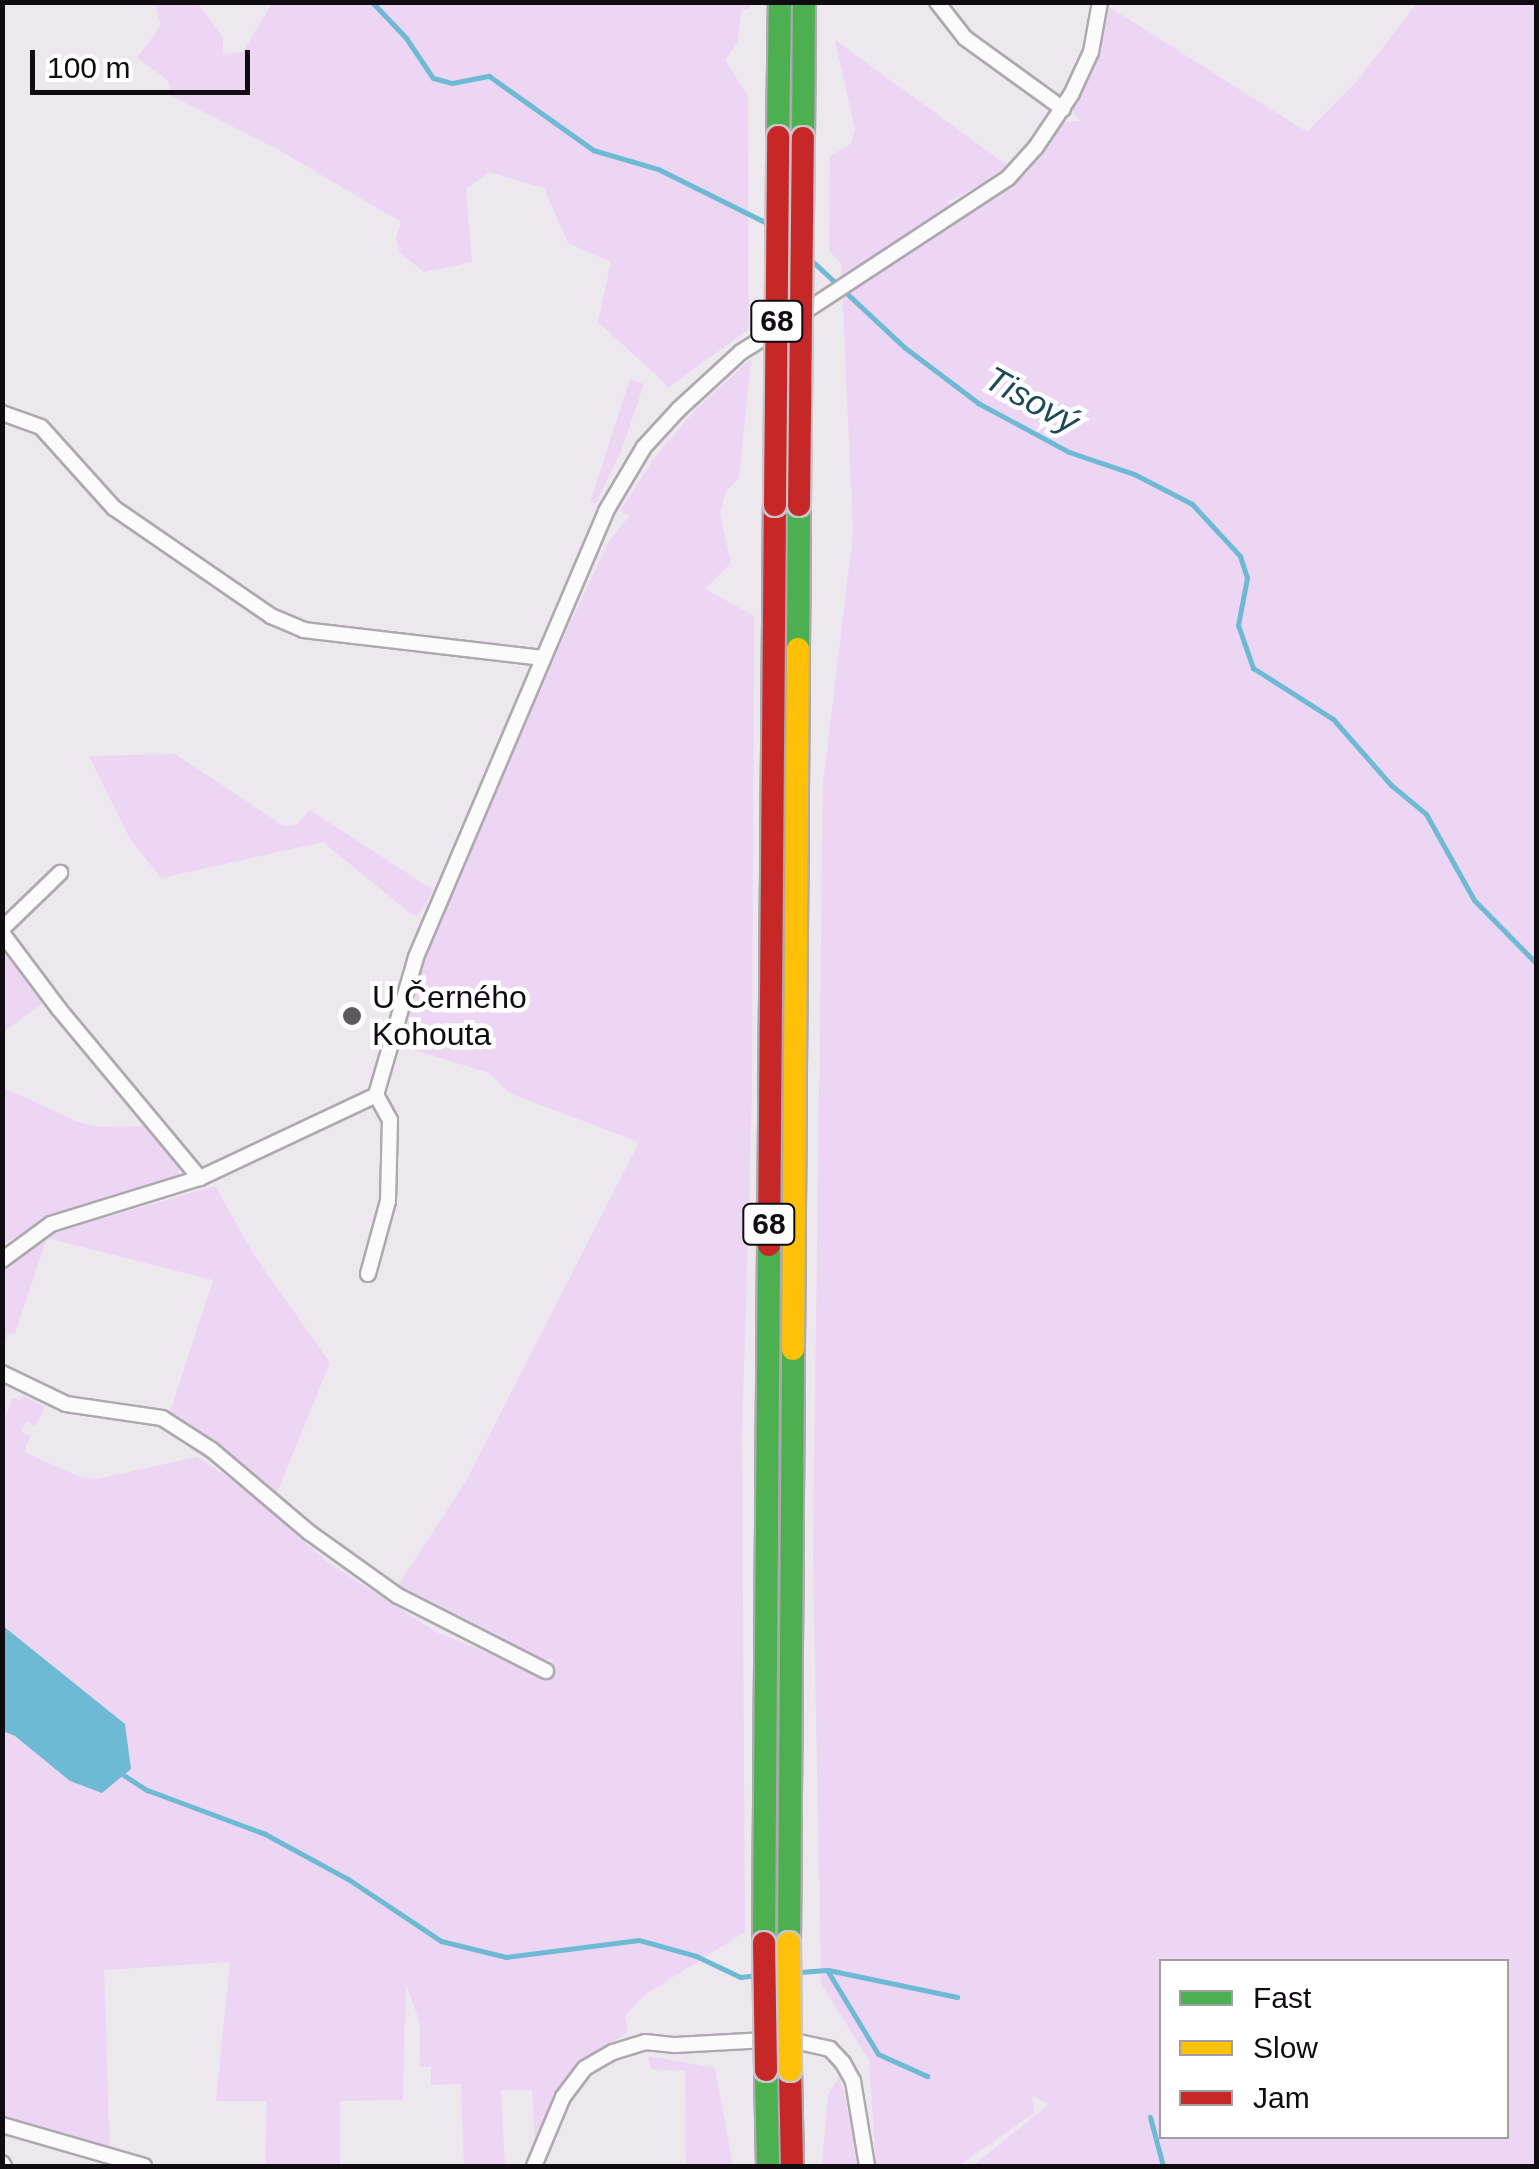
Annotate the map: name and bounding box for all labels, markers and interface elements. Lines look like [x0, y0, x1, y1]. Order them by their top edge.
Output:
scale bar [35, 30, 255, 92]
text: 100 m [47, 51, 130, 84]
road number: 68 [750, 296, 804, 346]
water label: Tisový [978, 357, 1086, 443]
place label: U Černého Kohouta [372, 979, 527, 1054]
marker: U Černého Kohouta [341, 1005, 363, 1027]
road number: 68 [742, 1199, 796, 1249]
legend [1159, 1959, 1509, 2139]
text: Fast [1253, 1981, 1311, 2014]
text: Slow [1253, 2031, 1318, 2064]
text: Jam [1253, 2081, 1310, 2114]

